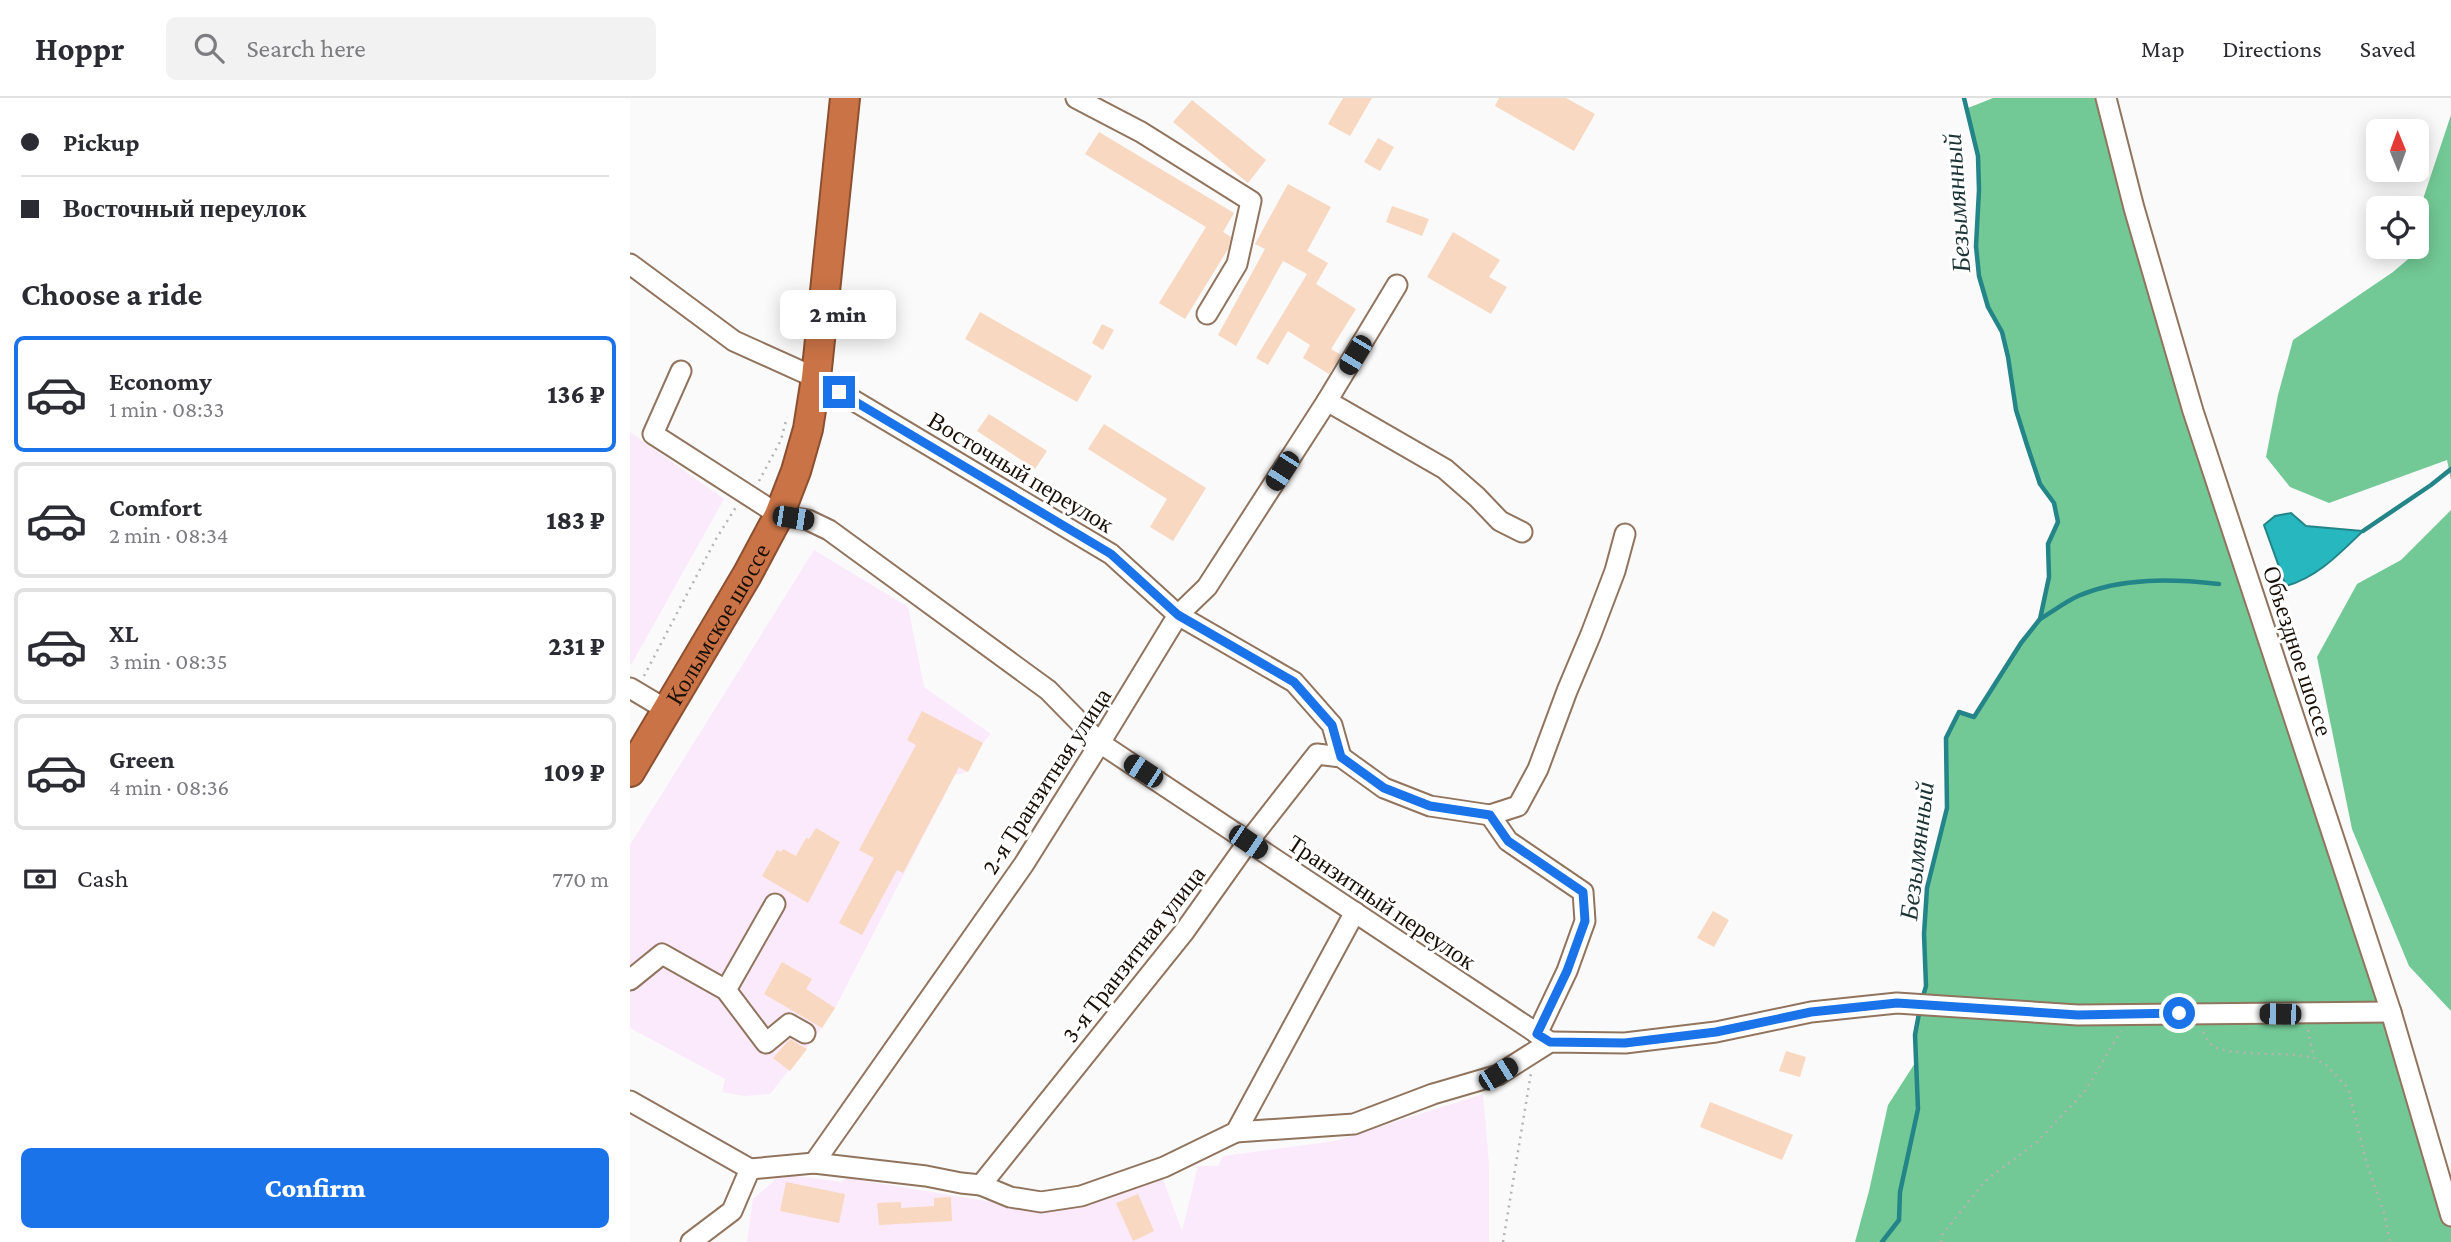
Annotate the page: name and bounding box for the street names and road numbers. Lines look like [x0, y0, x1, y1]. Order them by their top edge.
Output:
street label: Восточный переулок [923, 406, 1119, 538]
street label: Колымское шоссе [660, 539, 775, 709]
street label: Объездное шоссе [2258, 563, 2338, 739]
street label: 2-я Транзитная улица [976, 683, 1116, 879]
street label: Транзитный переулок [1283, 829, 1481, 975]
street label: 3-я Транзитная улица [1056, 860, 1210, 1047]

